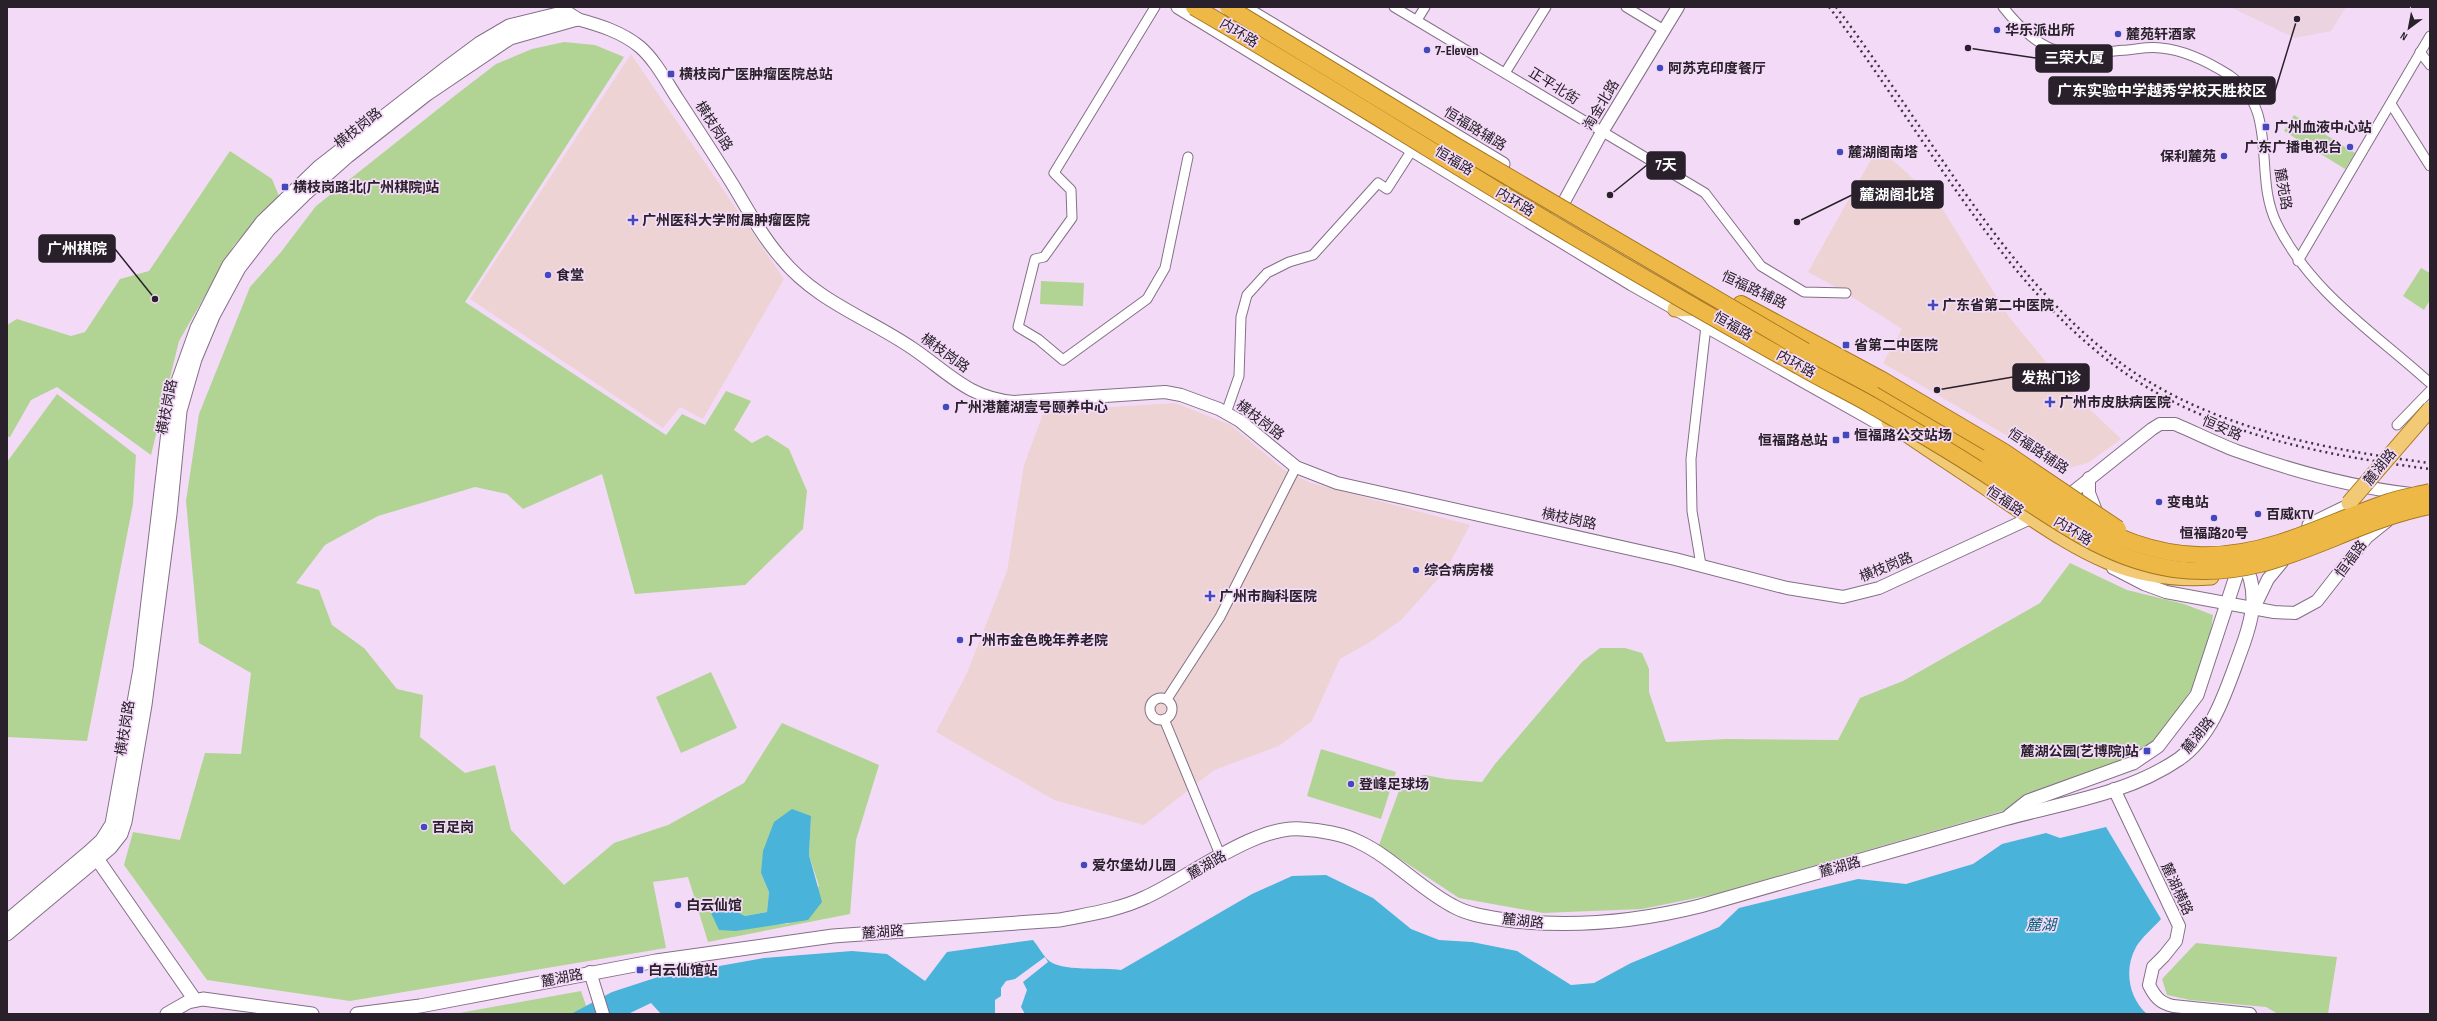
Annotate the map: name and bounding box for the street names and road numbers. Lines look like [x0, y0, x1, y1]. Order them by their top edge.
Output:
street label: 内环路 [1217, 15, 1261, 51]
street label: 正平北街 [1526, 64, 1582, 108]
street label: 淘金北路 [1579, 77, 1623, 133]
street label: 横枝岗路 [692, 98, 736, 154]
street label: 横枝岗路 [331, 104, 385, 152]
street label: 恒福路辅路 [1441, 104, 1509, 154]
street label: 恒福路 [1432, 143, 1476, 179]
street label: 麓苑路 [2271, 167, 2295, 211]
street label: 内环路 [1493, 184, 1537, 220]
street label: 恒福路辅路 [1719, 268, 1789, 312]
street label: 恒福路 [1711, 308, 1755, 344]
street label: 横枝岗路 [917, 330, 973, 376]
street label: 内环路 [1774, 346, 1818, 382]
street label: 横枝岗路 [153, 378, 181, 436]
street label: 横枝岗路 [1233, 396, 1287, 444]
street label: 恒安路 [2199, 412, 2245, 444]
street label: 恒福路辅路 [2004, 424, 2072, 478]
street label: 麓湖路 [2360, 445, 2400, 489]
street label: 恒福路 [1983, 482, 2027, 520]
street label: 横枝岗路 [1540, 505, 1598, 533]
street label: 内环路 [2051, 513, 2095, 549]
street label: 恒福路 [2332, 537, 2370, 581]
street label: 横枝岗路 [1857, 549, 1915, 585]
street label: 横枝岗路 [112, 699, 138, 757]
street label: 麓湖路 [2178, 713, 2218, 757]
street label: 麓湖路 [1185, 847, 1229, 883]
street label: 麓湖路 [1817, 853, 1863, 881]
street label: 麓湖横路 [2157, 860, 2197, 918]
street label: 麓湖路 [1501, 910, 1545, 932]
street label: 麓湖路 [861, 922, 905, 942]
street label: 麓湖路 [540, 966, 584, 990]

